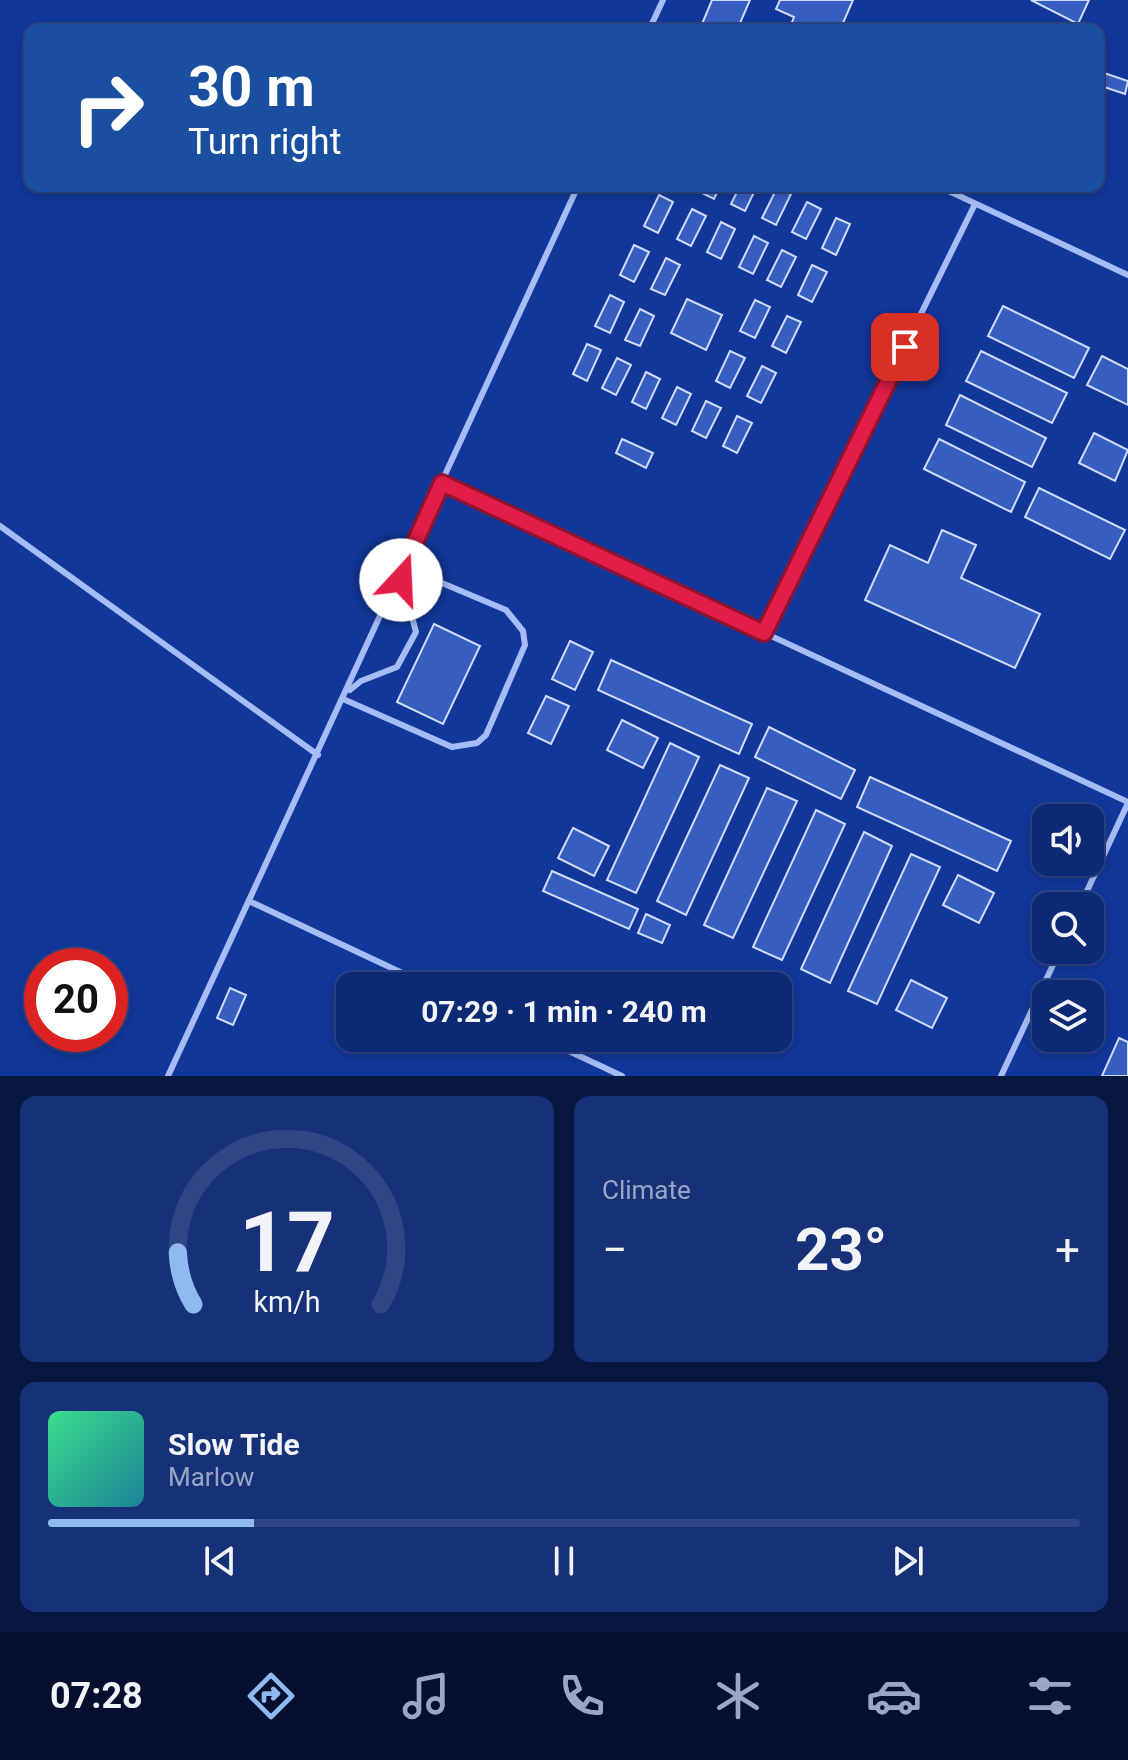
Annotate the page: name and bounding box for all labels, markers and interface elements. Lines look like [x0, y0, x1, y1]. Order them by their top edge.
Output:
text: 30 m [188, 54, 315, 120]
icon: right [56, 56, 160, 160]
text: Turn right [188, 121, 341, 163]
pin [871, 313, 939, 381]
icon: arrive [883, 325, 927, 369]
position arrow [359, 538, 443, 622]
map controls [1032, 804, 1104, 1052]
button: sound [1032, 804, 1104, 876]
button: search [1032, 892, 1104, 964]
speed limit sign: 20 [24, 948, 128, 1052]
button: layers [1032, 980, 1104, 1052]
text: 07:29 · 1 min · 240 m [421, 994, 707, 1029]
text: Climate [602, 1175, 691, 1205]
text: 17 [239, 1194, 335, 1291]
text: 23° [795, 1214, 887, 1285]
text: − [602, 1224, 627, 1276]
text: + [1055, 1224, 1080, 1276]
text: km/h [253, 1285, 321, 1319]
text: Slow Tide [168, 1427, 300, 1462]
text: Marlow [168, 1462, 254, 1492]
icon: previous [198, 1539, 242, 1583]
icon: pause [542, 1539, 586, 1583]
icon: next [886, 1539, 930, 1583]
icon: directions [243, 1668, 299, 1724]
icon: music [398, 1668, 454, 1724]
icon: phone [554, 1668, 610, 1724]
icon: climate [710, 1668, 766, 1724]
icon: car [866, 1668, 922, 1724]
icon: filters [1022, 1668, 1078, 1724]
text: 07:28 [50, 1675, 143, 1717]

